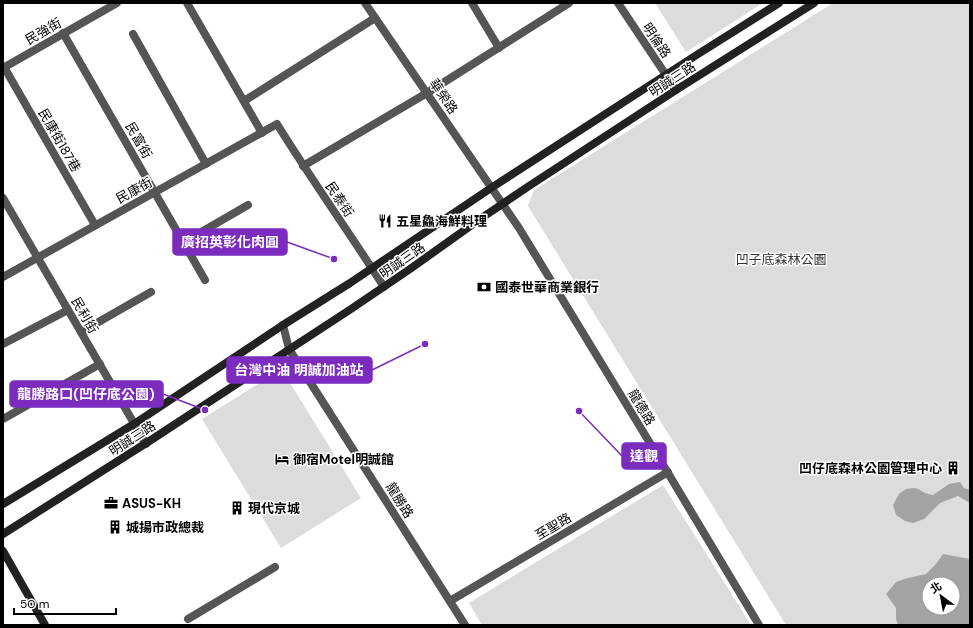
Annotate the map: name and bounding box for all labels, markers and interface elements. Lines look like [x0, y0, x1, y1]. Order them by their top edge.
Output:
street label: 民強街 [22, 14, 64, 49]
street label: 明倫路 [639, 19, 675, 61]
street label: 明誠三路 [646, 58, 699, 101]
street label: 華榮路 [426, 75, 462, 117]
street label: 民康街187巷 [35, 105, 85, 175]
street label: 民富街 [121, 119, 156, 161]
street label: 民康街 [113, 174, 155, 207]
street label: 民泰街 [322, 178, 358, 220]
restaurant icon: 五星鱻海鮮料理 [377, 213, 393, 229]
place label: 五星鱻海鮮料理 [396, 213, 487, 230]
callout: 廣招英彰化肉圓 [173, 229, 287, 255]
text: 廣招英彰化肉圓 [181, 233, 279, 251]
street label: 明誠三路 [376, 239, 428, 282]
park label: 凹子底森林公園 [735, 251, 827, 268]
bank icon: 國泰世華商業銀行 [476, 279, 492, 295]
place label: 國泰世華商業銀行 [495, 279, 599, 296]
street label: 民利街 [67, 294, 102, 336]
callout: 台灣中油 明誠加油站 [227, 357, 372, 383]
text: 台灣中油 明誠加油站 [234, 361, 364, 379]
callout: 龍勝路口(凹仔底公園) [10, 381, 163, 407]
text: 龍勝路口(凹仔底公園) [17, 385, 155, 403]
street label: 龍德路 [624, 386, 659, 428]
street label: 明誠三路 [106, 417, 159, 460]
callout: 達觀 [622, 443, 666, 469]
text: 達觀 [630, 447, 658, 465]
hotel icon: 御宿Motel明誠館 [274, 451, 290, 467]
place label: 御宿Motel明誠館 [293, 451, 394, 468]
place label: 凹仔底森林公園管理中心 [799, 460, 942, 477]
building icon: 凹仔底森林公園管理中心 [945, 460, 961, 476]
street label: 龍勝路 [382, 479, 417, 521]
office icon: ASUS-KH [103, 495, 119, 511]
place label: ASUS-KH [122, 495, 181, 512]
building icon: 現代京城 [229, 500, 245, 516]
place label: 現代京城 [248, 500, 300, 517]
street label: 至聖路 [532, 509, 574, 544]
building icon: 城揚市政總裁 [107, 519, 123, 535]
place label: 城揚市政總裁 [126, 519, 204, 536]
north arrow [921, 576, 961, 616]
text: 北 [927, 579, 944, 596]
scale bar [14, 590, 116, 616]
text: 50 m [20, 596, 49, 612]

